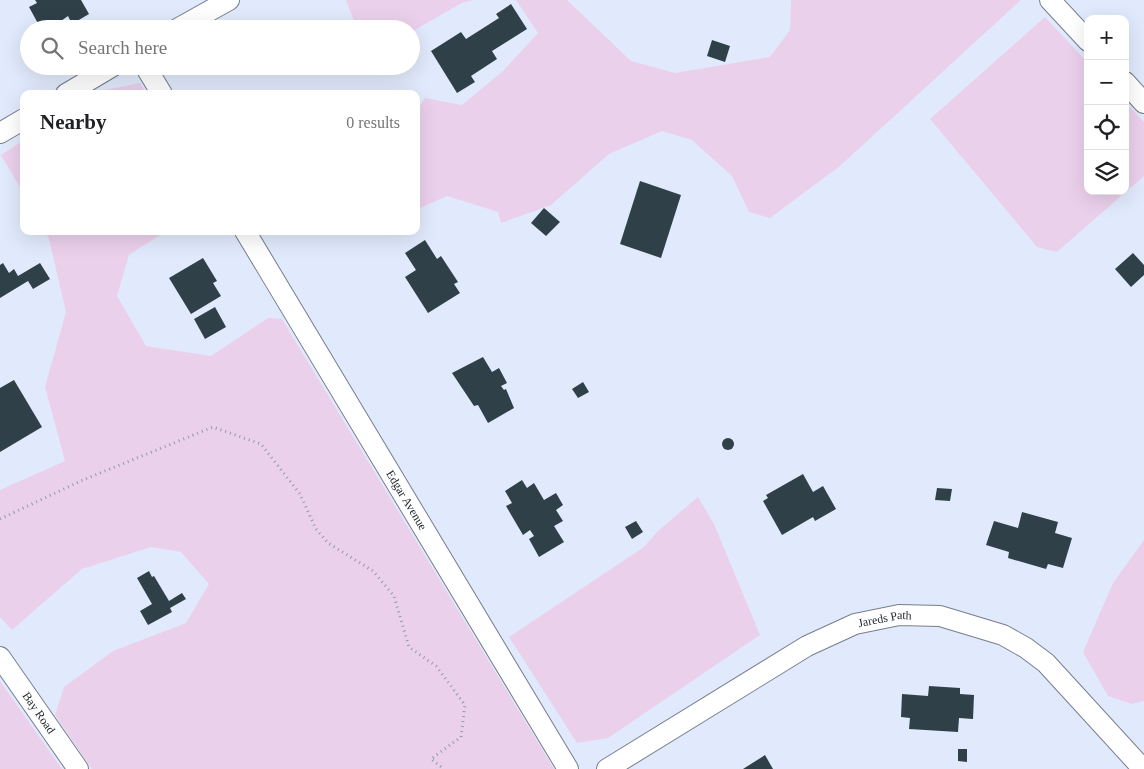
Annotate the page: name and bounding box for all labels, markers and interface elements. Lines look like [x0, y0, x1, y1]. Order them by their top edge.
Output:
map controls [1084, 15, 1129, 195]
button: + [1084, 15, 1129, 60]
search box [20, 20, 420, 75]
icon: search [38, 34, 66, 62]
text: Search here [78, 37, 167, 58]
button: − [1084, 60, 1129, 105]
button: locate [1084, 105, 1129, 150]
text: Nearby [40, 110, 107, 134]
text: 0 results [346, 114, 400, 131]
button: layers [1084, 150, 1129, 195]
street label: Edgar Avenue [383, 468, 430, 533]
street label: Jareds Path [857, 608, 912, 630]
street label: Bay Road [19, 689, 58, 736]

